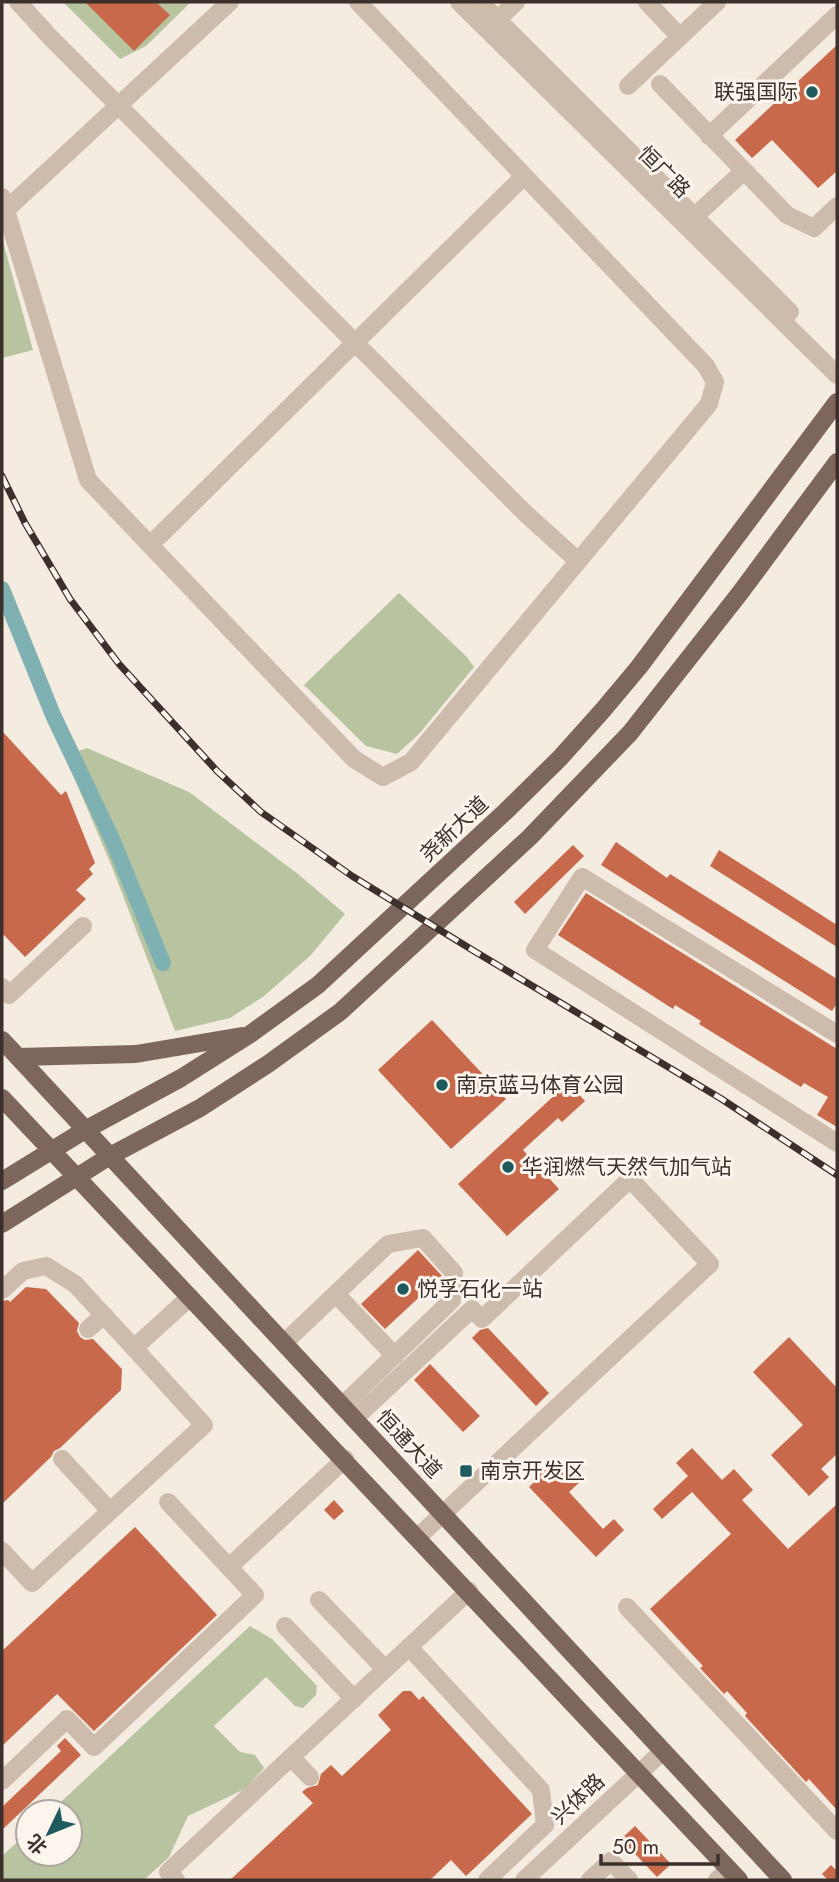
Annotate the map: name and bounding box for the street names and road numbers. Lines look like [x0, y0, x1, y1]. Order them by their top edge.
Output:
street label: 恒广路 [631, 139, 697, 205]
street label: 尧新大道 [413, 789, 495, 869]
street label: 恒通大道 [369, 1403, 449, 1485]
street label: 兴体路 [545, 1767, 611, 1831]

